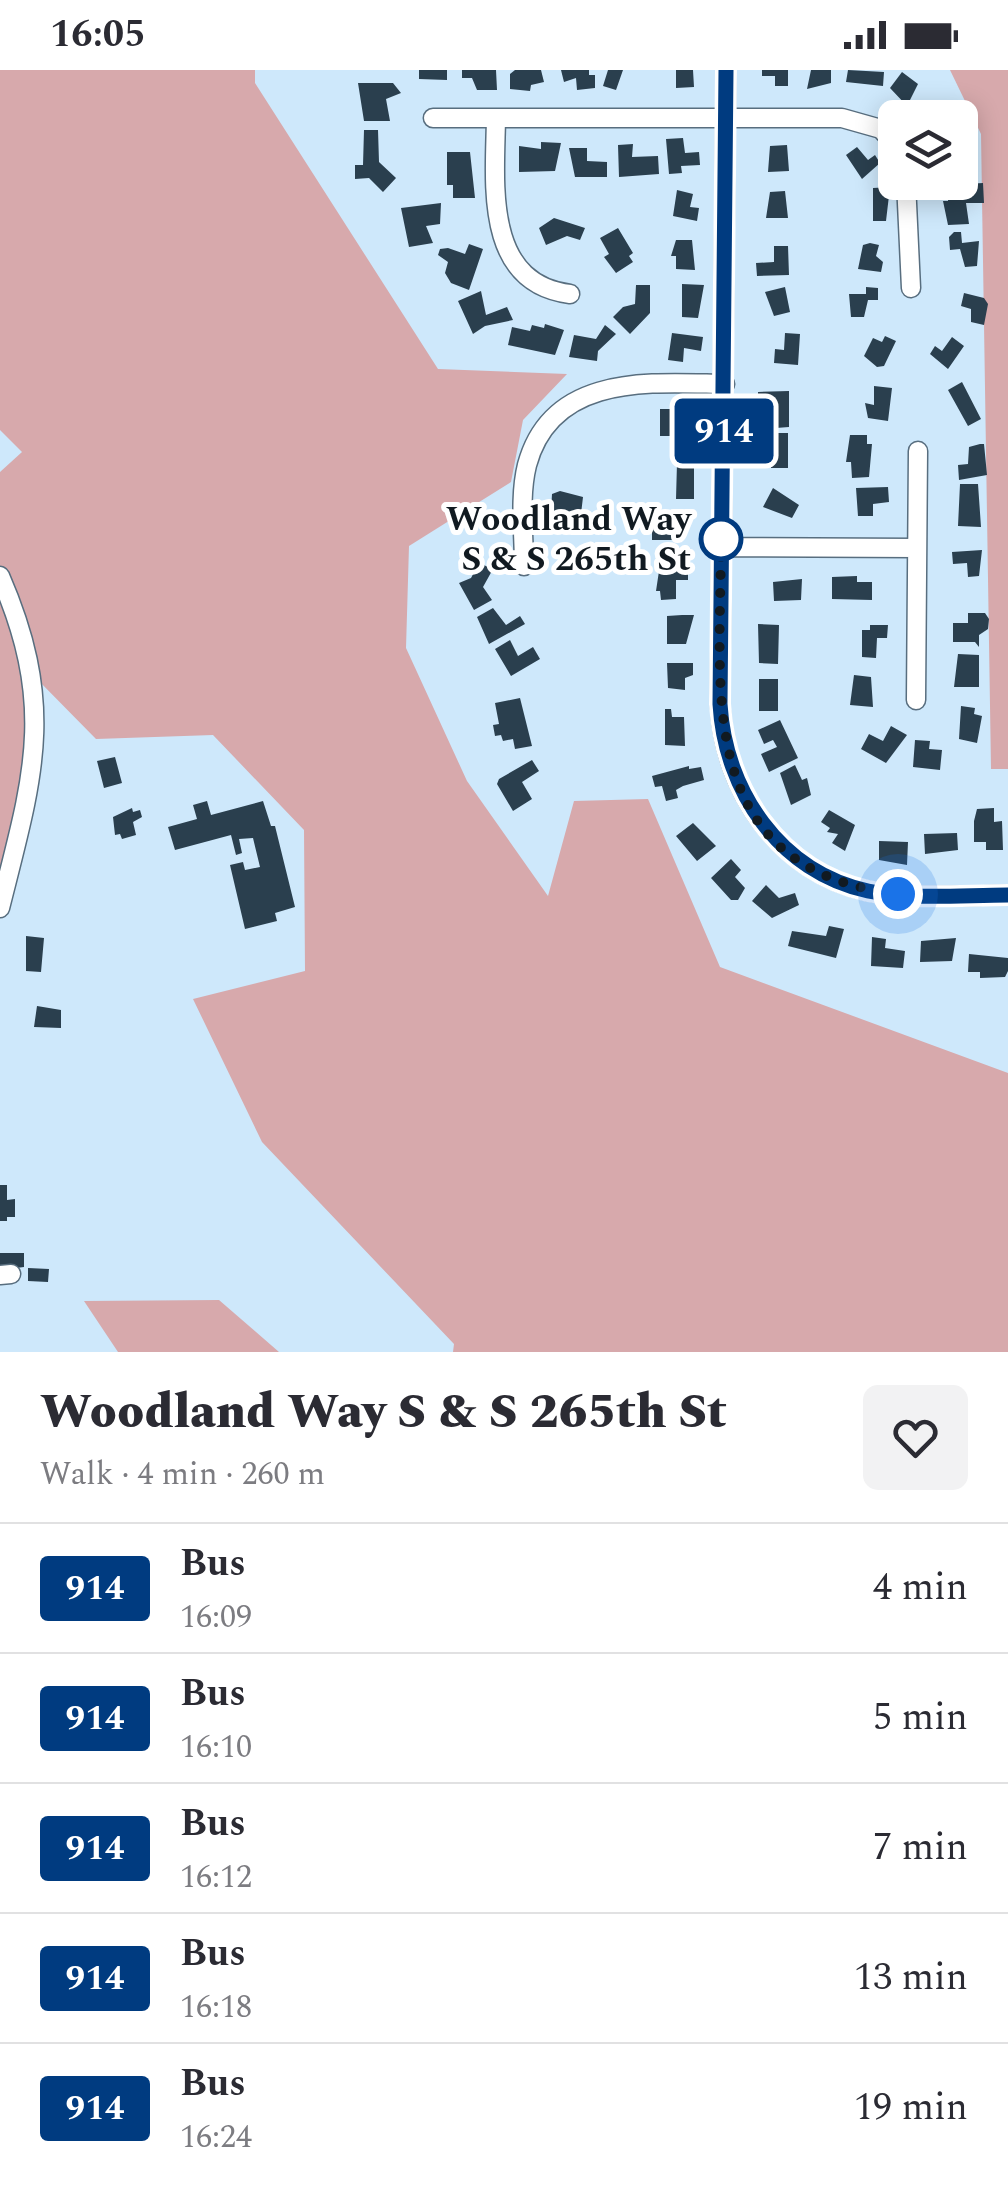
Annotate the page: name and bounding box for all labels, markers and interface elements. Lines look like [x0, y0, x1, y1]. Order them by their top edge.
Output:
text: 16:05 [50, 6, 145, 64]
map controls [878, 100, 978, 200]
button: layers [878, 100, 978, 200]
line badge: 914 [666, 398, 782, 464]
text: 914 [695, 405, 753, 458]
place label: Woodland Way S & S 265th St [446, 493, 692, 586]
marker: Woodland Way S & S 265th St [700, 518, 742, 560]
your location [873, 869, 923, 919]
text: Woodland Way S & S 265th St [40, 1376, 727, 1449]
button: heart [863, 1385, 968, 1490]
text: Walk · 4 min · 260 m [40, 1450, 325, 1499]
text: Bus [180, 1535, 246, 1593]
text: 4 min [873, 1559, 968, 1617]
text: 914 [66, 1562, 124, 1615]
text: 16:09 [180, 1593, 252, 1642]
text: Bus [180, 1665, 246, 1723]
text: 5 min [873, 1689, 968, 1747]
text: 914 [66, 1692, 124, 1745]
text: 16:10 [180, 1723, 252, 1772]
text: Bus [180, 1795, 246, 1853]
text: 7 min [873, 1819, 968, 1877]
text: 914 [66, 1822, 124, 1875]
text: 16:12 [180, 1853, 252, 1902]
text: Bus [180, 1925, 246, 1983]
text: 13 min [854, 1949, 968, 2007]
text: 914 [66, 1952, 124, 2005]
text: 16:18 [180, 1983, 252, 2032]
text: Bus [180, 2055, 246, 2113]
text: 19 min [854, 2079, 968, 2137]
text: 914 [66, 2082, 124, 2135]
text: 16:24 [180, 2113, 252, 2162]

